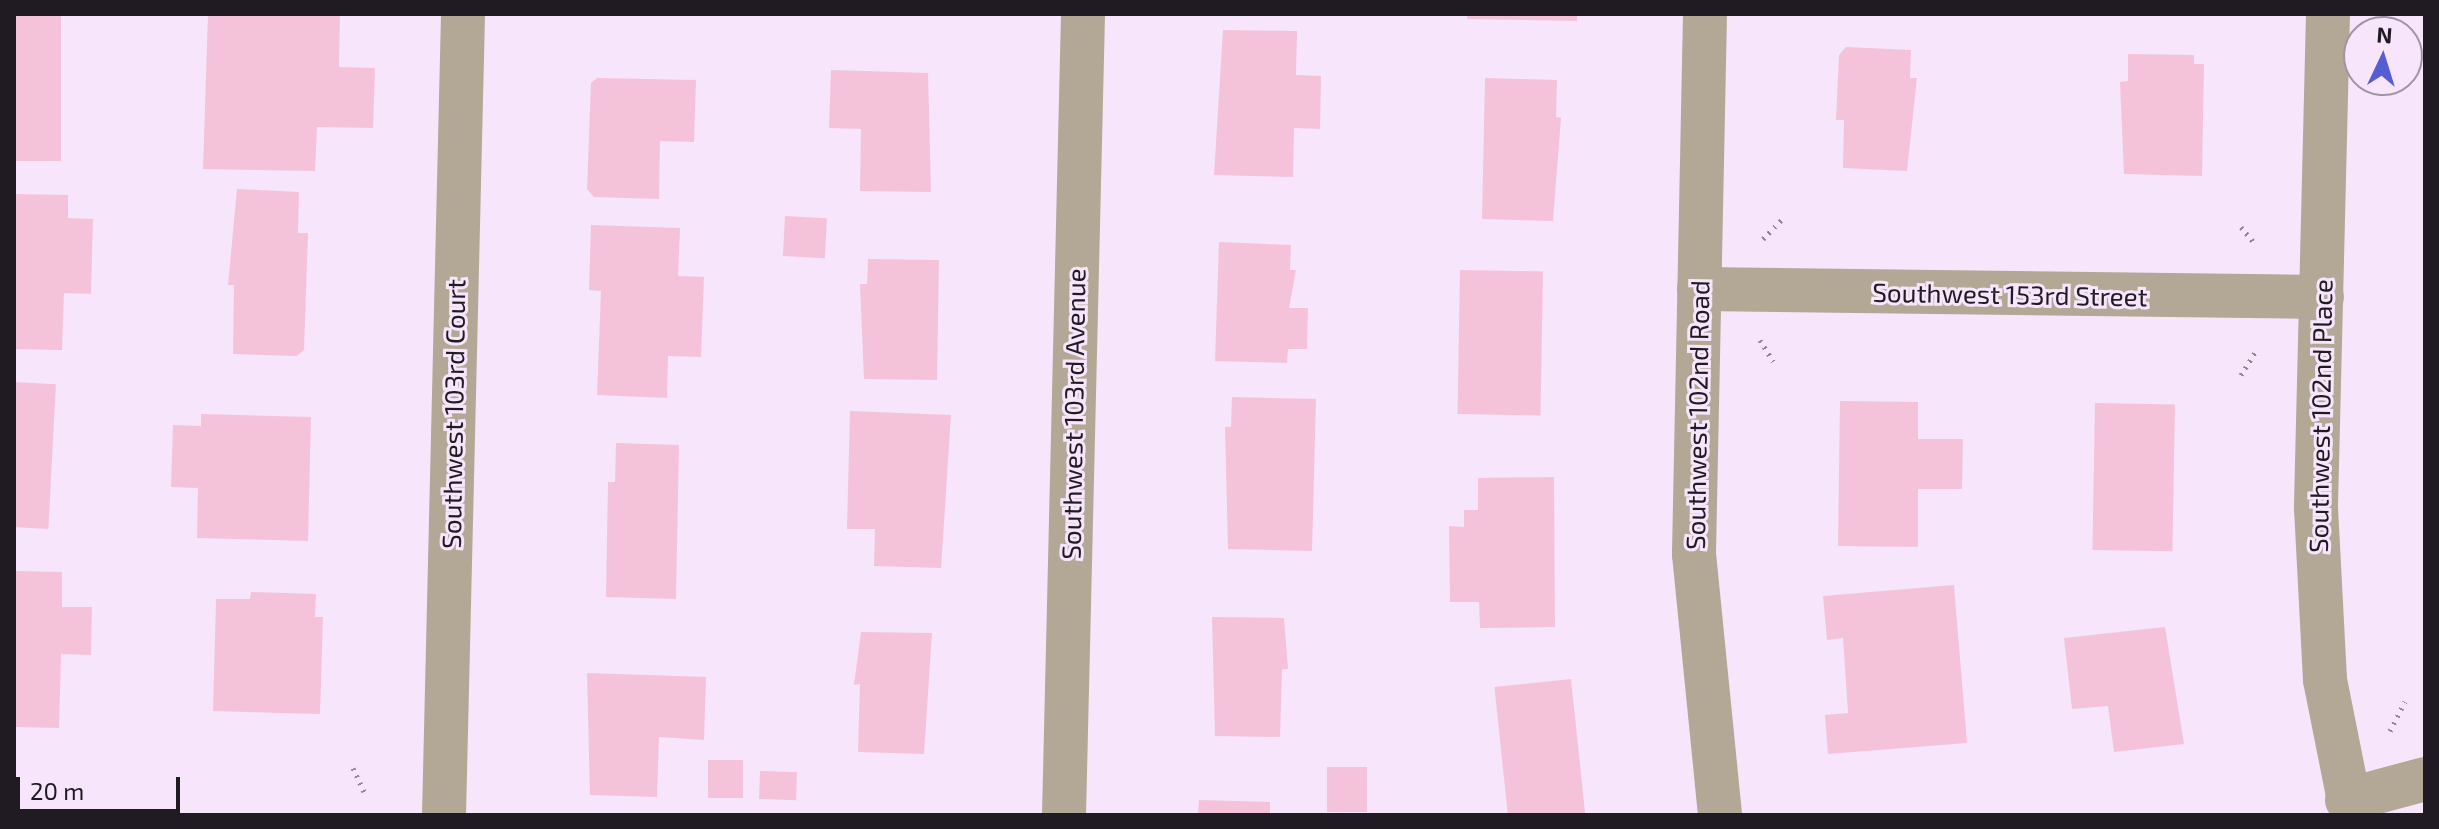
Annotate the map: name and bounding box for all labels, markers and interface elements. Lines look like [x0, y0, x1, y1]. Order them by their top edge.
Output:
north arrow [2343, 16, 2423, 96]
text: N [2376, 21, 2393, 48]
street label: Southwest 103rd Avenue [1055, 268, 1091, 560]
street label: Southwest 153rd Street [1872, 276, 2148, 312]
street label: Southwest 103rd Court [435, 279, 471, 549]
street label: Southwest 102nd Place [2302, 279, 2338, 553]
street label: Southwest 102nd Road [1679, 280, 1715, 550]
scale bar [20, 761, 184, 811]
text: 20 m [30, 776, 84, 805]

